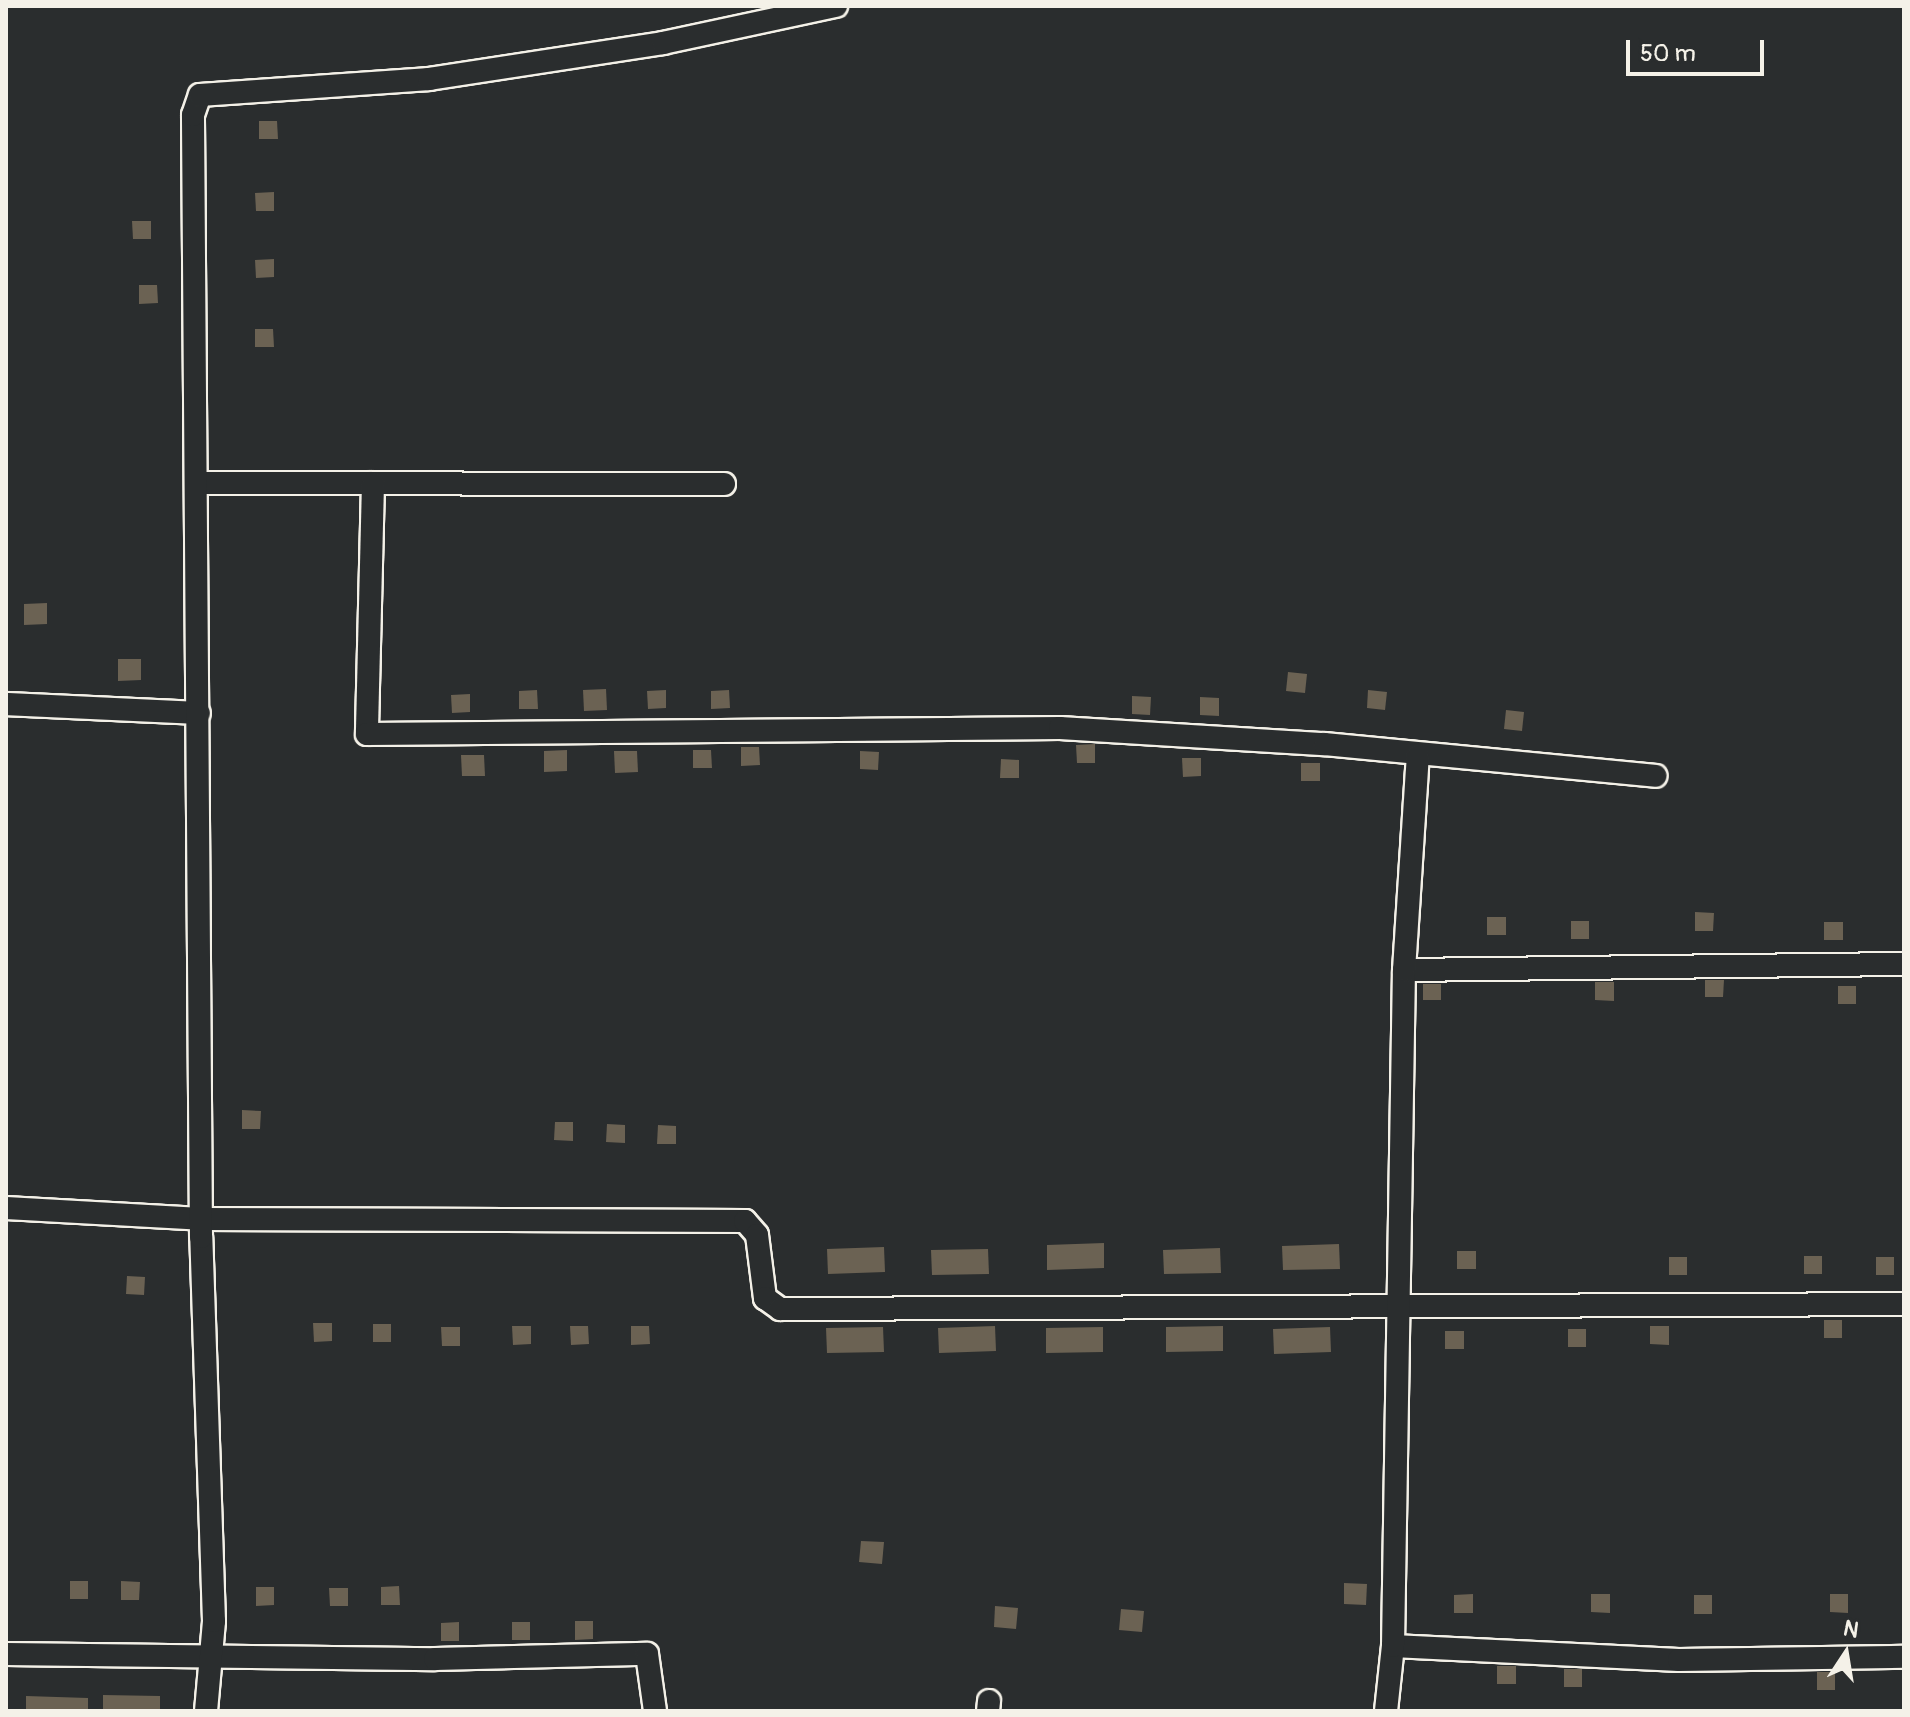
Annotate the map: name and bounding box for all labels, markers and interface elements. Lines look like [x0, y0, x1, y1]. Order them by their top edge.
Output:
scale bar [1630, 24, 1768, 74]
text: 50 m [1640, 39, 1696, 68]
north arrow [1806, 1613, 1886, 1693]
text: N [1841, 1614, 1861, 1645]

